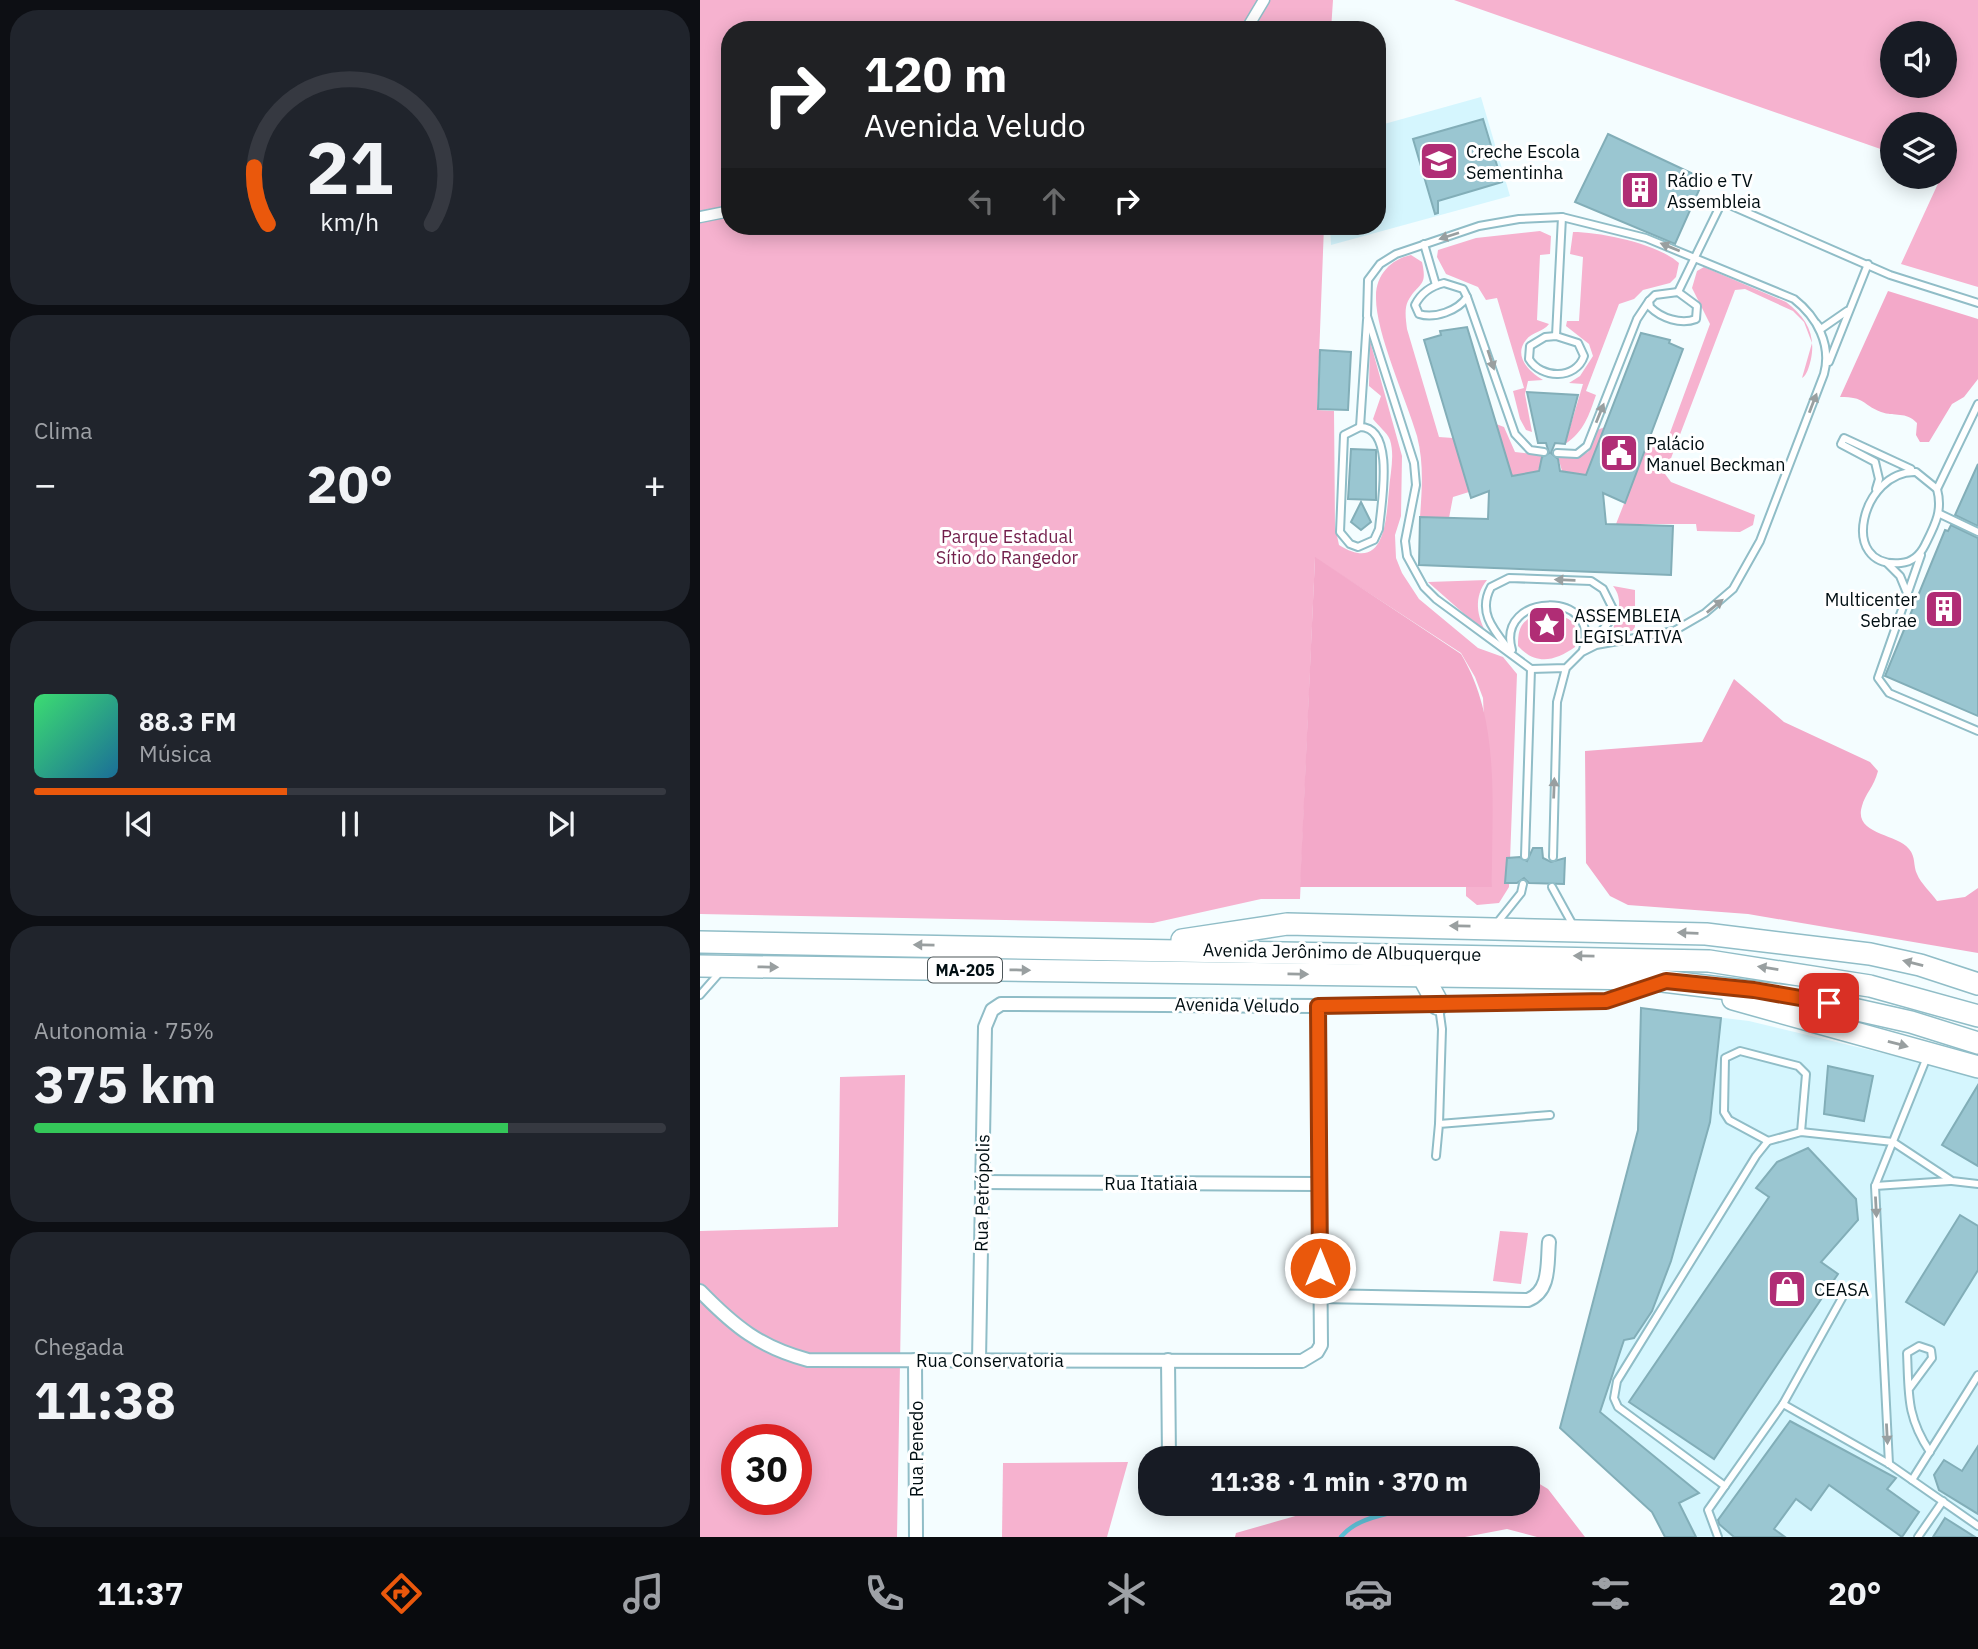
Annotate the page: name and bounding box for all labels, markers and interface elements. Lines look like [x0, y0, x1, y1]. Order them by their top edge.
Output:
map controls [1880, 21, 1957, 189]
button: sound [1880, 21, 1957, 98]
text: 120 m [864, 42, 1008, 105]
icon: right [749, 49, 840, 140]
text: Avenida Veludo [864, 104, 1086, 146]
button: layers [1880, 112, 1957, 189]
text: 21 [306, 119, 394, 214]
school or university icon: Creche Escola Sementinha [1418, 140, 1460, 182]
place label: Creche Escola Sementinha [1466, 140, 1580, 184]
building icon: Rádio e TV Assembleia [1619, 169, 1661, 211]
place label: Rádio e TV Assembleia [1667, 169, 1761, 213]
icon: left [962, 182, 1000, 220]
icon: ahead [1035, 182, 1073, 220]
icon: right [1108, 182, 1146, 220]
text: km/h [321, 205, 379, 238]
one-way arrow [1438, 231, 1459, 242]
one-way arrow [1659, 242, 1680, 253]
one-way arrow [1486, 350, 1496, 371]
one-way arrow [1807, 393, 1818, 414]
one-way arrow [1594, 402, 1605, 423]
text: Clima [34, 415, 93, 445]
public building icon: Palácio Manuel Beckman [1598, 432, 1640, 474]
place label: Palácio Manuel Beckman [1646, 432, 1785, 476]
text: 20° [307, 450, 393, 517]
text: − [34, 459, 57, 508]
text: + [643, 459, 666, 508]
park label: Parque Estadual Sítio do Rangedor [936, 525, 1079, 569]
one-way arrow [1554, 575, 1576, 586]
place label: Multicenter Sebrae [1825, 588, 1917, 632]
building icon: Multicenter Sebrae [1923, 588, 1965, 630]
one-way arrow [1705, 598, 1723, 613]
place icon: ASSEMBLEIA LEGISLATIVA [1526, 604, 1568, 646]
place label: ASSEMBLEIA LEGISLATIVA [1574, 604, 1683, 648]
text: 88.3 FM [139, 704, 237, 738]
text: Música [139, 738, 212, 768]
one-way arrow [1549, 777, 1560, 799]
icon: previous [120, 805, 158, 843]
icon: pause [331, 805, 369, 843]
icon: next [542, 805, 580, 843]
one-way arrow [1449, 920, 1471, 932]
one-way arrow [1676, 927, 1698, 939]
street label: Avenida Jerônimo de Albuquerque [1203, 938, 1482, 966]
one-way arrow [913, 939, 935, 951]
one-way arrow [1573, 951, 1595, 962]
one-way arrow [1902, 957, 1924, 968]
road number: MA-205 [928, 958, 1002, 982]
one-way arrow [757, 961, 779, 973]
one-way arrow [1757, 962, 1779, 973]
one-way arrow [1009, 964, 1031, 976]
one-way arrow [1287, 969, 1309, 980]
pin [1799, 973, 1859, 1033]
icon: arrive [1810, 984, 1848, 1022]
street label: Avenida Veludo [1174, 992, 1300, 1018]
text: Autonomia · 75% [34, 1015, 214, 1045]
one-way arrow [1887, 1039, 1909, 1050]
text: 375 km [34, 1050, 216, 1117]
street label: Rua Petrópolis [969, 1134, 995, 1252]
street label: Rua Itatiaia [1104, 1172, 1198, 1195]
one-way arrow [1871, 1196, 1882, 1218]
position arrow [1283, 1231, 1357, 1305]
shop icon: CEASA [1766, 1268, 1808, 1310]
place label: CEASA [1814, 1278, 1870, 1301]
text: Chegada [34, 1331, 124, 1361]
street label: Rua Conservatoria [916, 1349, 1064, 1372]
text: 11:38 [34, 1366, 176, 1433]
street label: Rua Penedo [905, 1401, 928, 1497]
one-way arrow [1882, 1423, 1893, 1445]
speed limit sign: 30 [721, 1424, 812, 1515]
text: 11:38 · 1 min · 370 m [1210, 1464, 1468, 1498]
icon: directions [377, 1569, 426, 1618]
icon: music [619, 1569, 668, 1618]
icon: phone [860, 1569, 909, 1618]
icon: climate [1102, 1569, 1151, 1618]
icon: car [1344, 1569, 1393, 1618]
icon: filters [1586, 1569, 1635, 1618]
text: 11:37 [96, 1572, 184, 1614]
text: 20° [1828, 1572, 1882, 1614]

